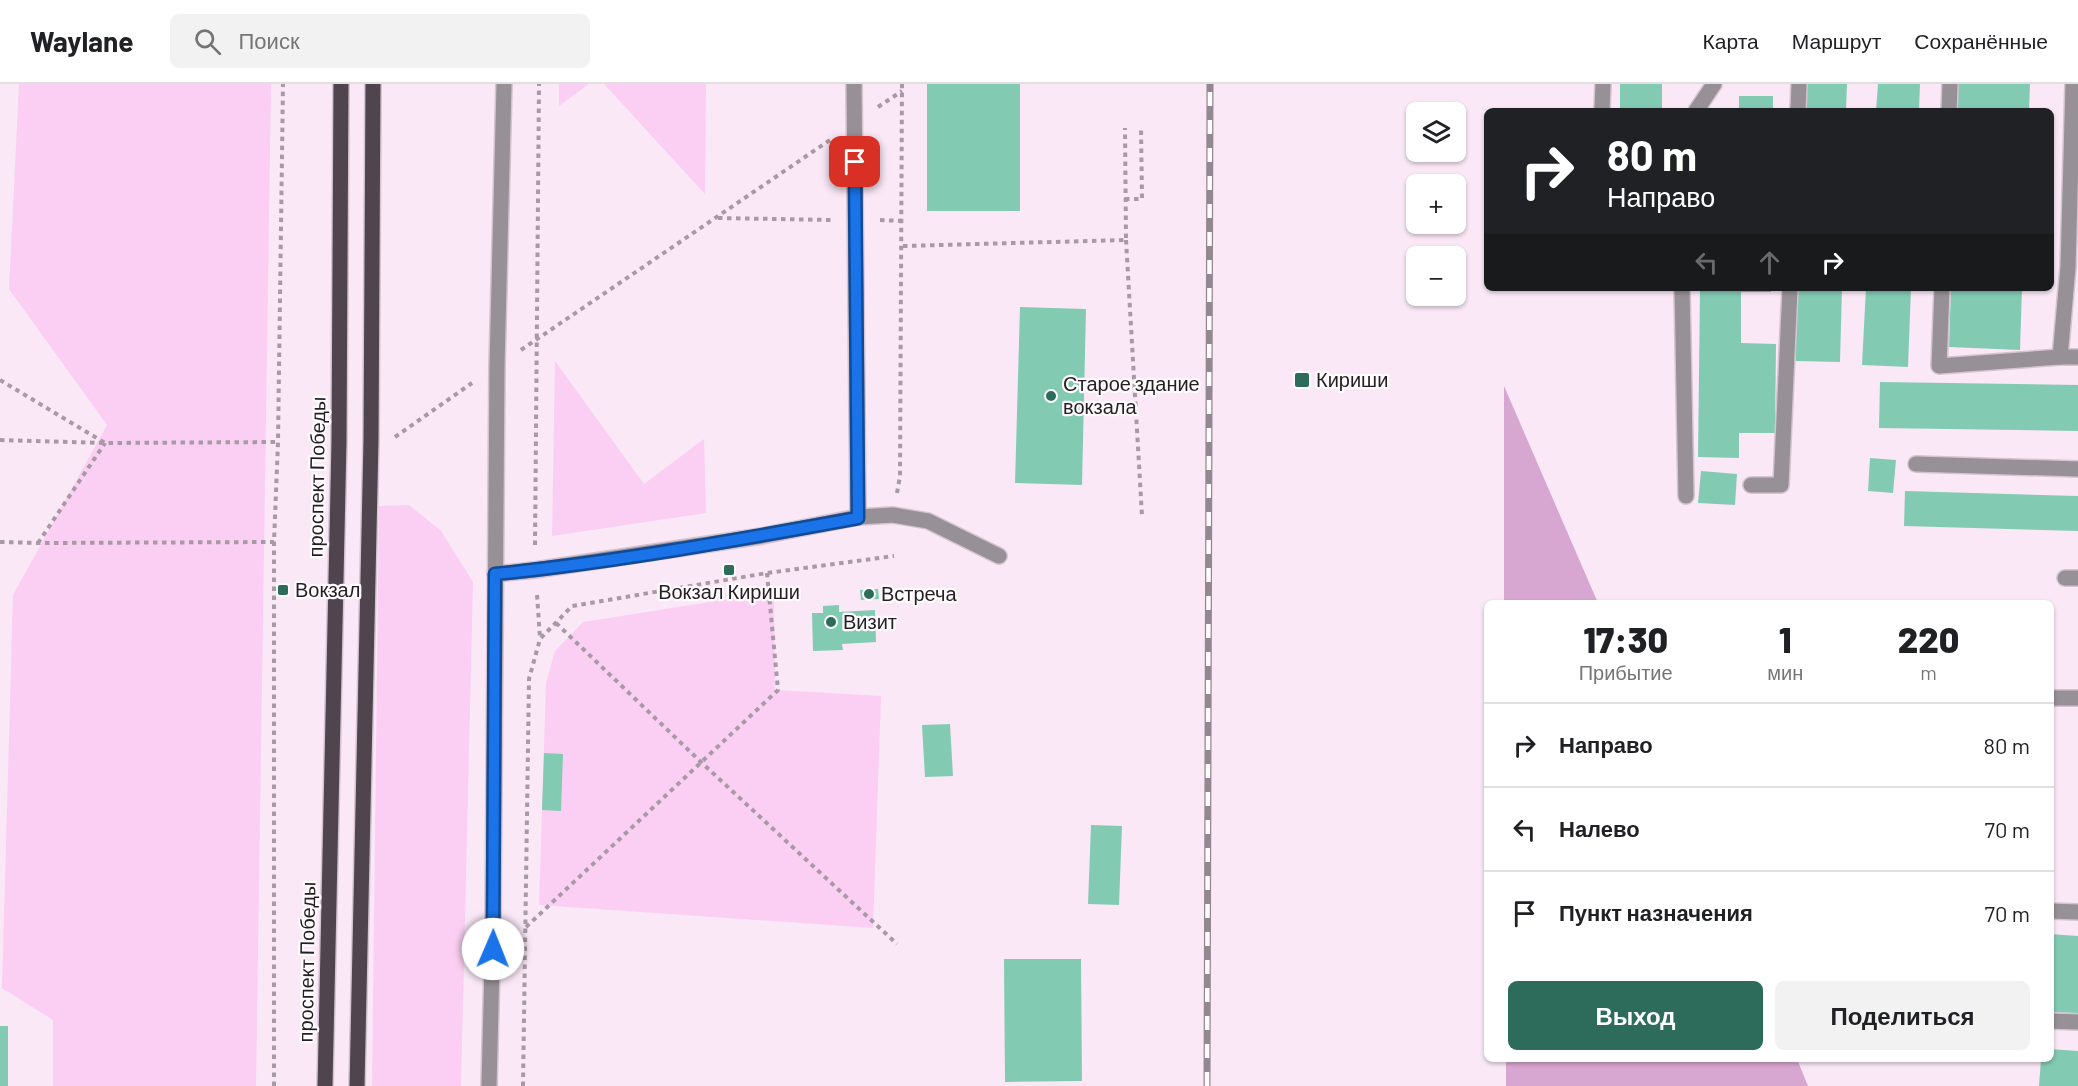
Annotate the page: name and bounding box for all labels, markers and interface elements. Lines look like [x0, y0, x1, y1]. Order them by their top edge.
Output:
search box [170, 14, 590, 68]
text: Waylane [30, 24, 134, 58]
icon: search [191, 25, 224, 58]
text: Поиск [239, 27, 300, 53]
text: Карта [1703, 28, 1759, 53]
text: Маршрут [1792, 28, 1881, 53]
text: Сохранённые [1914, 28, 2048, 53]
map controls [1406, 102, 1466, 306]
button: layers [1406, 102, 1466, 162]
text: 80 m [1607, 129, 1697, 179]
icon: right [1508, 132, 1586, 210]
pin [829, 136, 880, 187]
icon: arrive [838, 145, 871, 178]
button: + [1406, 174, 1466, 234]
text: Направо [1607, 180, 1715, 212]
button: − [1406, 246, 1466, 306]
icon: left [1690, 246, 1723, 279]
icon: ahead [1753, 246, 1786, 279]
icon: right [1816, 246, 1849, 279]
place label: Кириши [1316, 367, 1388, 391]
place label: Старое здание вокзала [1063, 371, 1200, 418]
marker: Кириши [1293, 371, 1311, 389]
marker: Старое здание вокзала [1044, 389, 1058, 403]
street label: проспект Победы [303, 396, 329, 557]
marker: Вокзал Кириши [722, 563, 736, 577]
place label: Вокзал [295, 577, 360, 601]
place label: Вокзал Кириши [658, 579, 800, 603]
place label: Встреча [881, 581, 958, 605]
marker: Вокзал [276, 583, 290, 597]
marker: Встреча [862, 587, 876, 601]
place label: Визит [843, 609, 897, 633]
marker: Визит [824, 615, 838, 629]
text: 17:30 [1583, 617, 1668, 660]
text: 1 [1779, 617, 1792, 660]
text: 220 [1898, 617, 1959, 660]
text: Прибытие [1579, 660, 1673, 684]
text: мин [1767, 660, 1803, 684]
text: m [1920, 660, 1937, 684]
icon: right [1508, 729, 1541, 762]
text: Направо [1559, 731, 1653, 757]
text: 80 m [1984, 732, 2030, 758]
icon: left [1508, 813, 1541, 846]
text: Налево [1559, 815, 1640, 841]
text: 70 m [1985, 816, 2030, 842]
street label: проспект Победы [293, 881, 319, 1042]
icon: arrive [1508, 897, 1541, 930]
text: Пункт назначения [1559, 899, 1753, 925]
text: 70 m [1985, 900, 2030, 926]
position arrow [461, 917, 525, 981]
button: Выход [1508, 981, 1763, 1050]
button: Поделиться [1775, 981, 2030, 1050]

